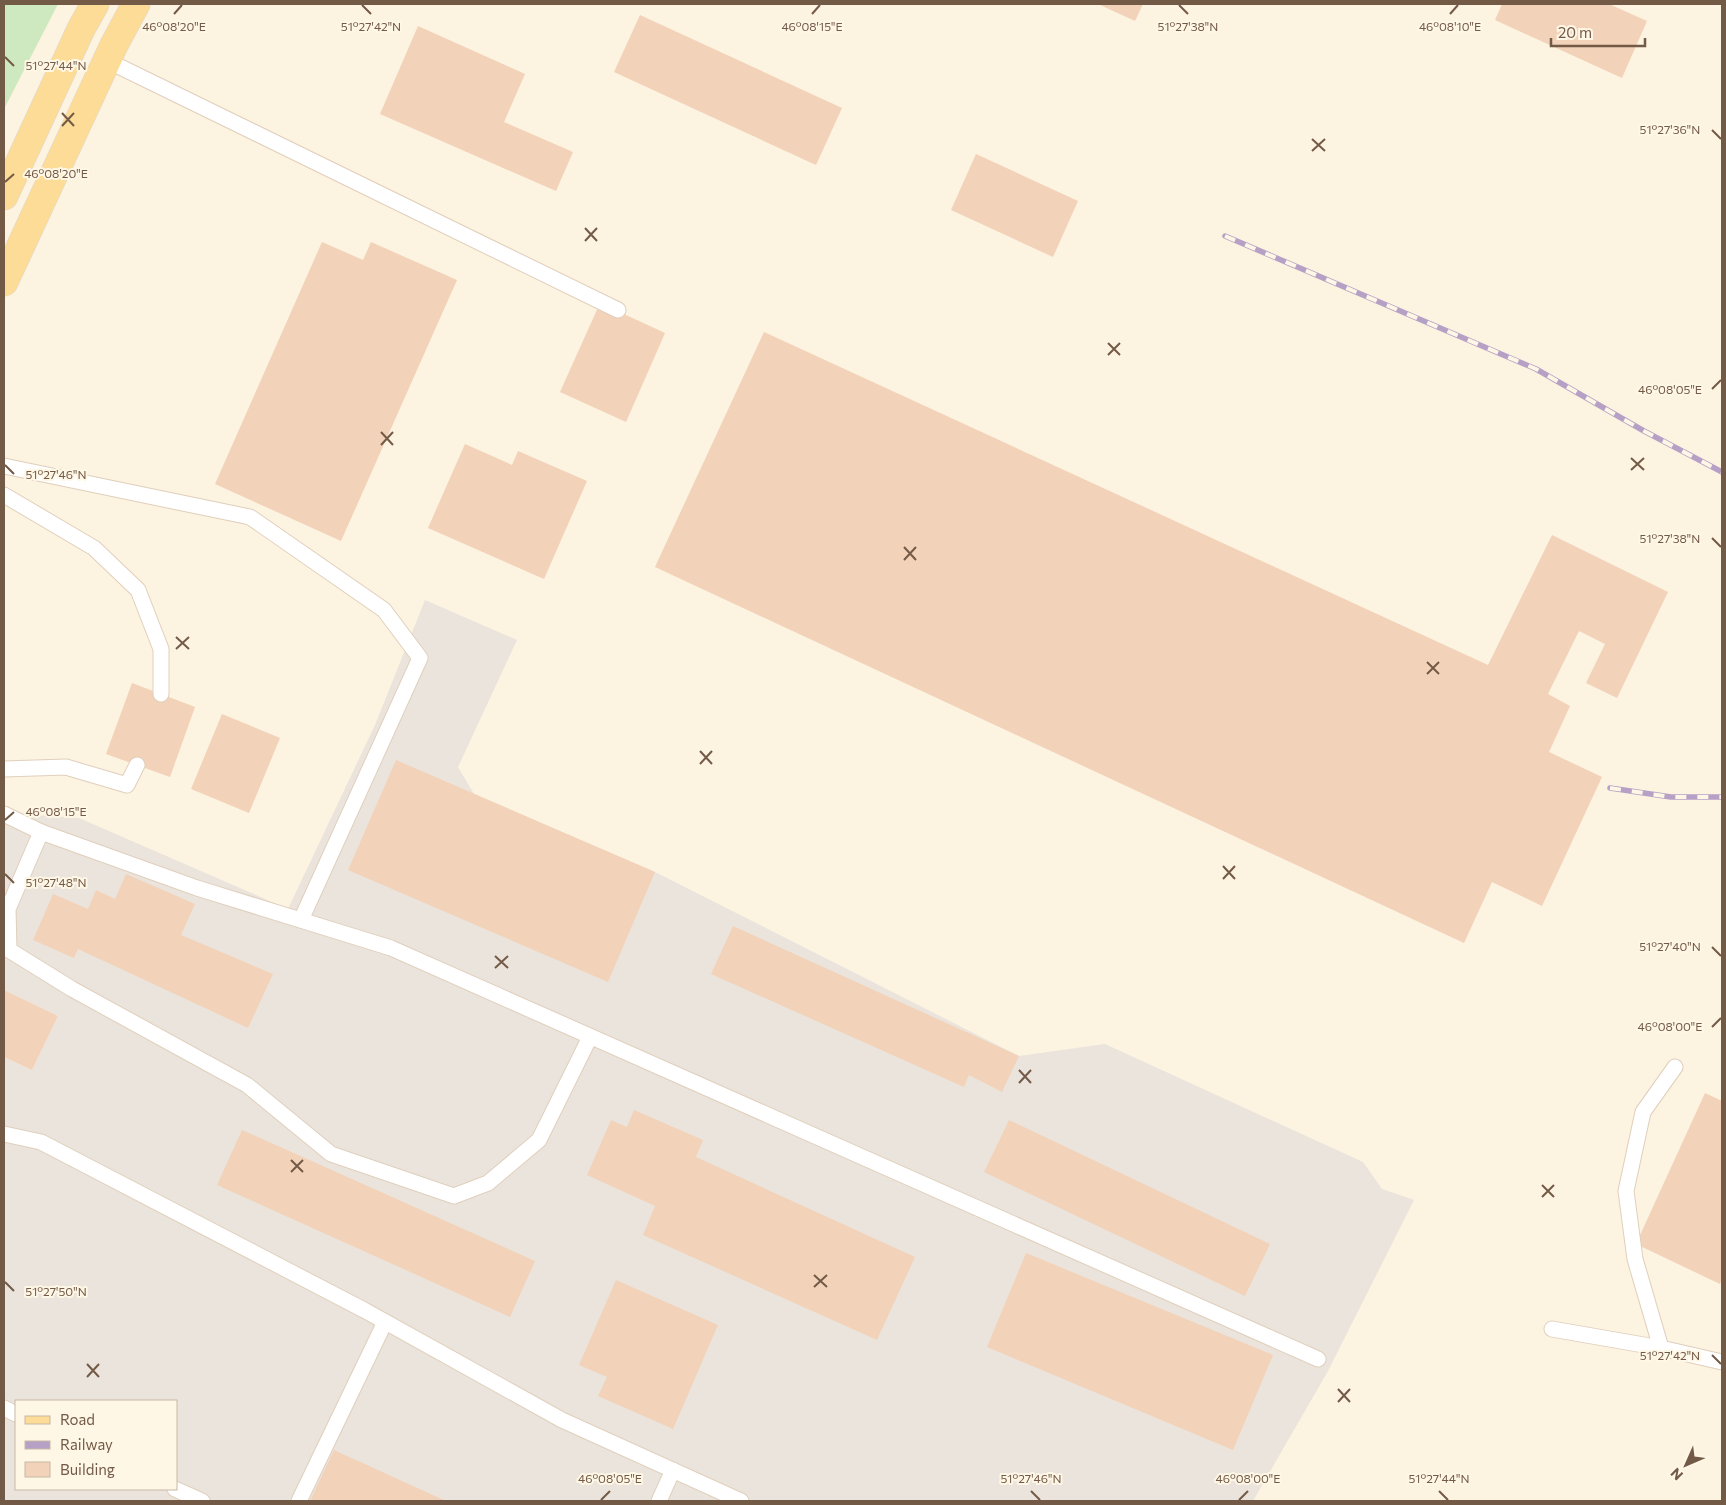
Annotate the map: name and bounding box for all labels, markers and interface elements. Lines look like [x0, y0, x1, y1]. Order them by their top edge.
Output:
scale bar [1551, 15, 1645, 47]
text: 46°08'20"E [142, 19, 206, 33]
text: 51°27'42"N [341, 19, 401, 33]
text: 46°08'15"E [781, 19, 843, 33]
text: 51°27'38"N [1158, 19, 1218, 33]
text: 46°08'10"E [1419, 19, 1481, 33]
text: 20 m [1558, 23, 1592, 41]
text: 51°27'44"N [25, 58, 87, 72]
text: 51°27'36"N [1640, 122, 1700, 136]
text: 46°08'20"E [24, 166, 88, 180]
text: 46°08'05"E [1638, 382, 1702, 396]
text: 51°27'46"N [25, 467, 87, 481]
text: 51°27'38"N [1640, 531, 1700, 545]
text: 46°08'15"E [25, 804, 87, 818]
text: 51°27'48"N [25, 875, 87, 889]
text: 51°27'40"N [1639, 939, 1701, 953]
text: 46°08'00"E [1638, 1019, 1702, 1033]
text: 51°27'50"N [25, 1284, 87, 1298]
text: 51°27'42"N [1640, 1348, 1700, 1362]
legend [15, 1400, 178, 1490]
text: Road [60, 1410, 95, 1428]
text: Railway [60, 1435, 113, 1453]
north arrow [1661, 1440, 1711, 1490]
text: Building [60, 1460, 115, 1478]
text: N [1667, 1465, 1686, 1484]
text: 46°08'05"E [578, 1471, 642, 1485]
text: 51°27'46"N [1000, 1471, 1062, 1485]
text: 46°08'00"E [1216, 1471, 1280, 1485]
text: 51°27'44"N [1408, 1471, 1470, 1485]

